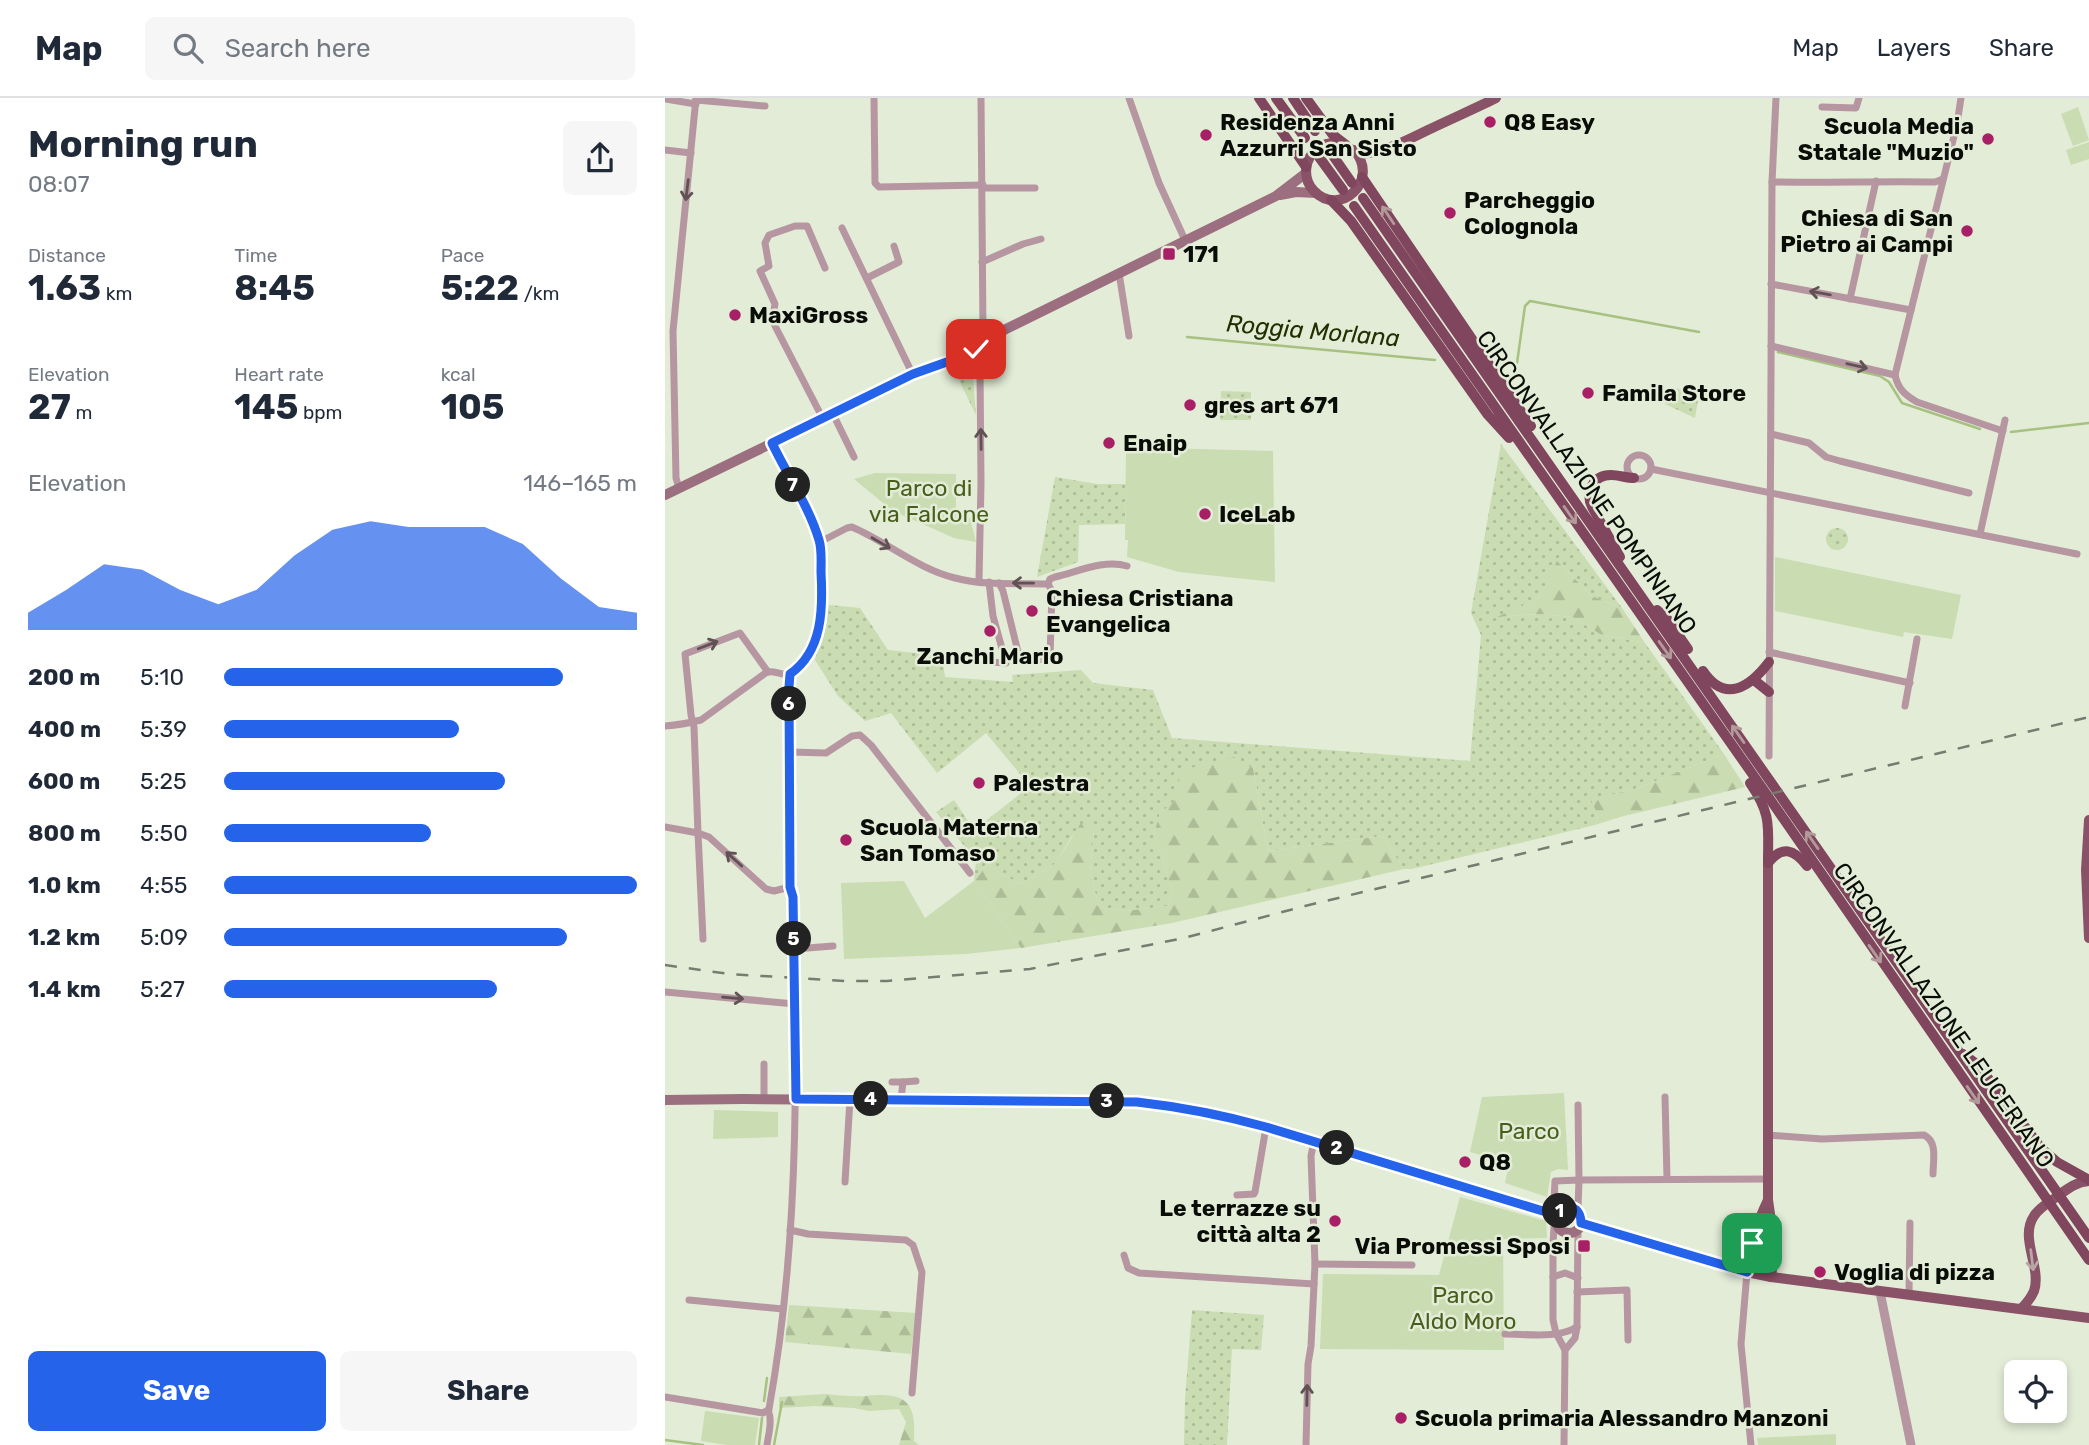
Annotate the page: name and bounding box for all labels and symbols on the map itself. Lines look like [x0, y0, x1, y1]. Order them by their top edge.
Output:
place label: Residenza Anni Azzurri San Sisto [1220, 108, 1417, 162]
place label: Q8 Easy [1504, 108, 1595, 136]
place label: Scuola Media Statale "Muzio" [1798, 112, 1974, 166]
marker: Q8 Easy [1482, 114, 1498, 130]
marker: Residenza Anni Azzurri San Sisto [1198, 127, 1214, 143]
marker: Scuola Media Statale "Muzio" [1980, 131, 1996, 147]
one-way arrow [680, 178, 693, 201]
place label: Parcheggio Colognola [1464, 186, 1595, 240]
place label: Chiesa di San Pietro ai Campi [1780, 204, 1953, 258]
marker: Parcheggio Colognola [1442, 205, 1458, 221]
one-way arrow [1381, 206, 1395, 225]
marker: Chiesa di San Pietro ai Campi [1959, 223, 1975, 239]
place label: 171 [1183, 240, 1219, 268]
marker: 171 [1161, 246, 1177, 262]
one-way arrow [1809, 286, 1832, 299]
place label: MaxiGross [749, 301, 868, 329]
marker: MaxiGross [727, 307, 743, 323]
water label: Roggia Morlana [1225, 309, 1401, 353]
pin [946, 319, 1006, 379]
street label: CIRCONVALLAZIONE POMPINIANO [1471, 325, 1703, 639]
one-way arrow [1845, 360, 1868, 373]
place label: Famila Store [1602, 379, 1746, 407]
marker: Famila Store [1580, 385, 1596, 401]
place label: gres art 671 [1204, 391, 1339, 419]
marker: gres art 671 [1182, 397, 1198, 413]
one-way arrow [974, 428, 988, 451]
place label: Enaip [1123, 429, 1187, 457]
marker: Enaip [1101, 435, 1117, 451]
pin: 7 [775, 468, 811, 502]
park label: Parco di via Falcone [869, 474, 989, 528]
place label: IceLab [1219, 500, 1296, 528]
one-way arrow [1563, 505, 1577, 524]
marker: IceLab [1197, 506, 1213, 522]
one-way arrow [870, 537, 891, 550]
one-way arrow [1012, 577, 1035, 590]
place label: Chiesa Cristiana Evangelica [1046, 584, 1234, 638]
marker: Chiesa Cristiana Evangelica [1024, 603, 1040, 619]
marker: Zanchi Mario [982, 623, 998, 639]
one-way arrow [697, 638, 719, 650]
one-way arrow [1658, 640, 1672, 660]
place label: Zanchi Mario [917, 642, 1064, 670]
pin: 6 [771, 686, 807, 722]
one-way arrow [1731, 724, 1745, 744]
place label: Palestra [993, 769, 1089, 797]
marker: Palestra [971, 775, 987, 791]
place label: Scuola Materna San Tomaso [860, 813, 1038, 867]
one-way arrow [1805, 831, 1819, 850]
marker: Scuola Materna San Tomaso [838, 832, 854, 848]
one-way arrow [725, 851, 743, 867]
street label: CIRCONVALLAZIONE LEUCERIANO [1828, 857, 2060, 1173]
pin: 5 [776, 922, 811, 956]
one-way arrow [1868, 944, 1882, 963]
one-way arrow [721, 992, 744, 1005]
pin: 4 [853, 1082, 889, 1116]
pin: 3 [1089, 1084, 1125, 1118]
one-way arrow [1966, 1085, 1980, 1104]
park label: Parco [1498, 1117, 1560, 1145]
pin: 2 [1319, 1130, 1355, 1166]
place label: Q8 [1479, 1148, 1511, 1176]
marker: Q8 [1457, 1154, 1473, 1170]
place label: Le terrazze su città alta 2 [1159, 1194, 1321, 1248]
pin: 1 [1543, 1194, 1577, 1228]
marker: Le terrazze su città alta 2 [1327, 1213, 1343, 1229]
pin [1722, 1213, 1782, 1273]
place label: Via Promessi Sposi [1355, 1232, 1570, 1260]
marker: Via Promessi Sposi [1576, 1238, 1592, 1254]
one-way arrow [2026, 1248, 2039, 1271]
place label: Voglia di pizza [1834, 1258, 1995, 1286]
marker: Voglia di pizza [1812, 1264, 1828, 1280]
park label: Parco Aldo Moro [1410, 1281, 1516, 1335]
one-way arrow [1300, 1384, 1314, 1407]
place label: Scuola primaria Alessandro Manzoni [1415, 1404, 1828, 1432]
marker: Scuola primaria Alessandro Manzoni [1393, 1410, 1409, 1426]

